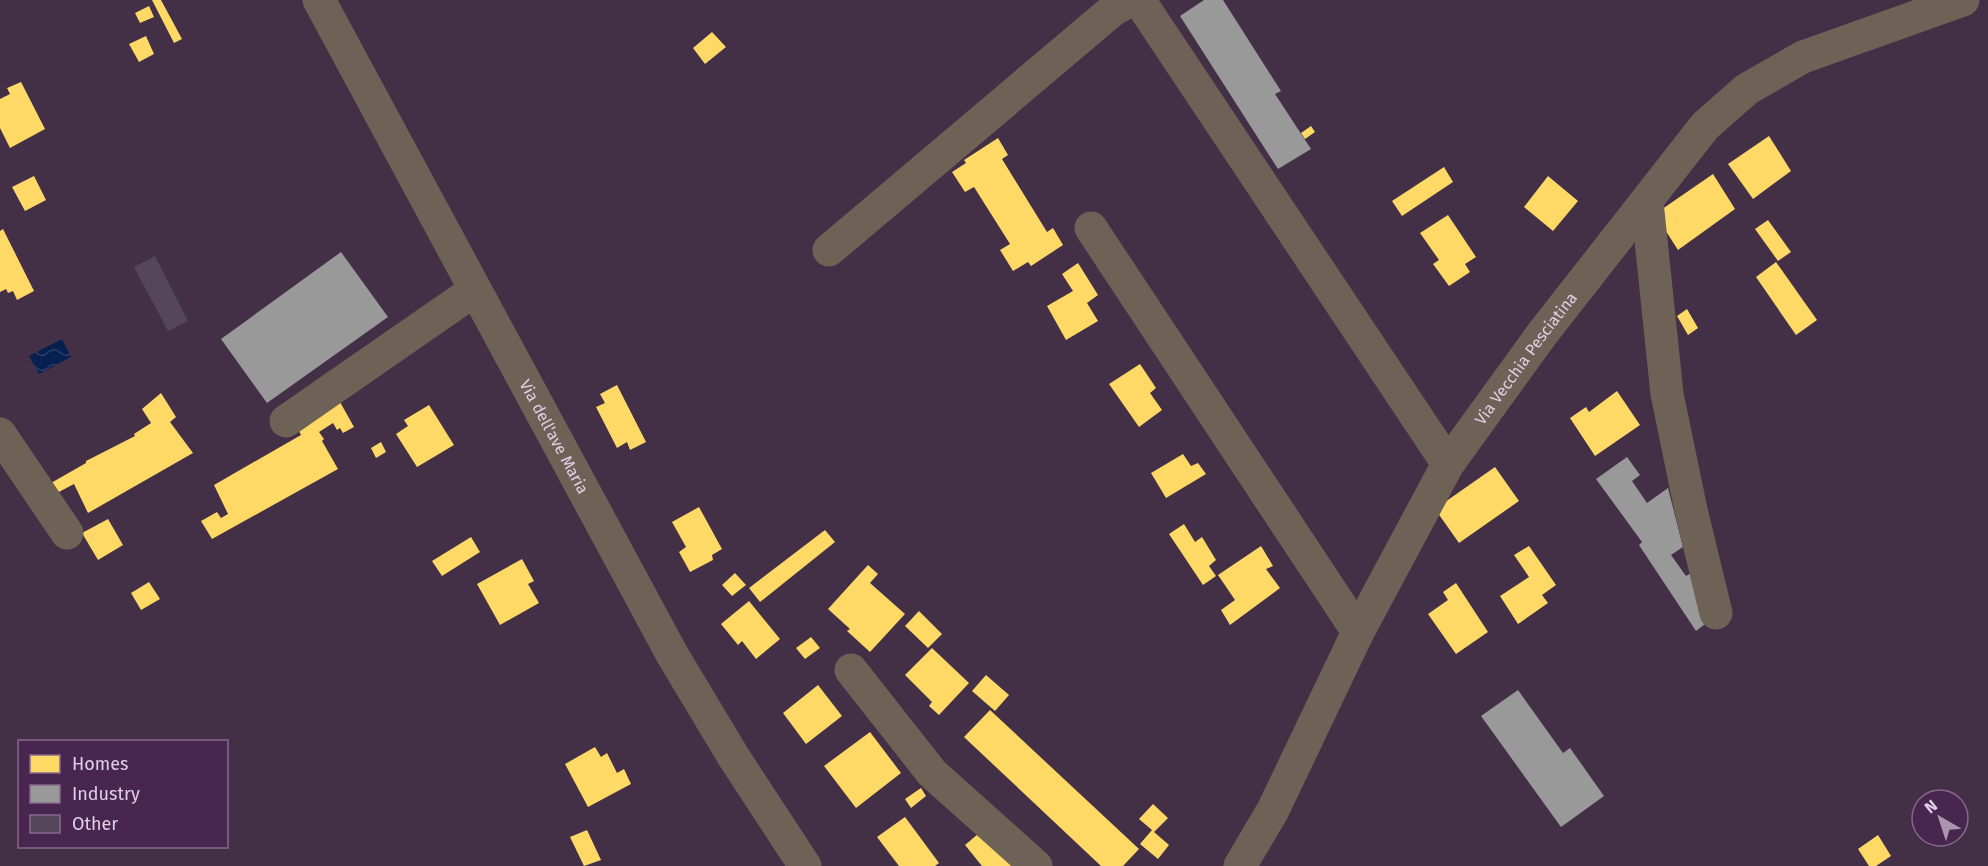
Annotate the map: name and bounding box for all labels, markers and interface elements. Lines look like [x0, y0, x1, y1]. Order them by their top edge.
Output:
street label: Via Vecchia Pesciatina [1470, 288, 1581, 428]
street label: Via dell'ave Maria [516, 376, 593, 497]
legend [18, 740, 228, 848]
text: Homes [72, 753, 128, 775]
text: Industry [72, 783, 140, 805]
north arrow [1910, 788, 1970, 848]
text: N [1921, 796, 1941, 817]
text: Other [72, 813, 118, 835]

